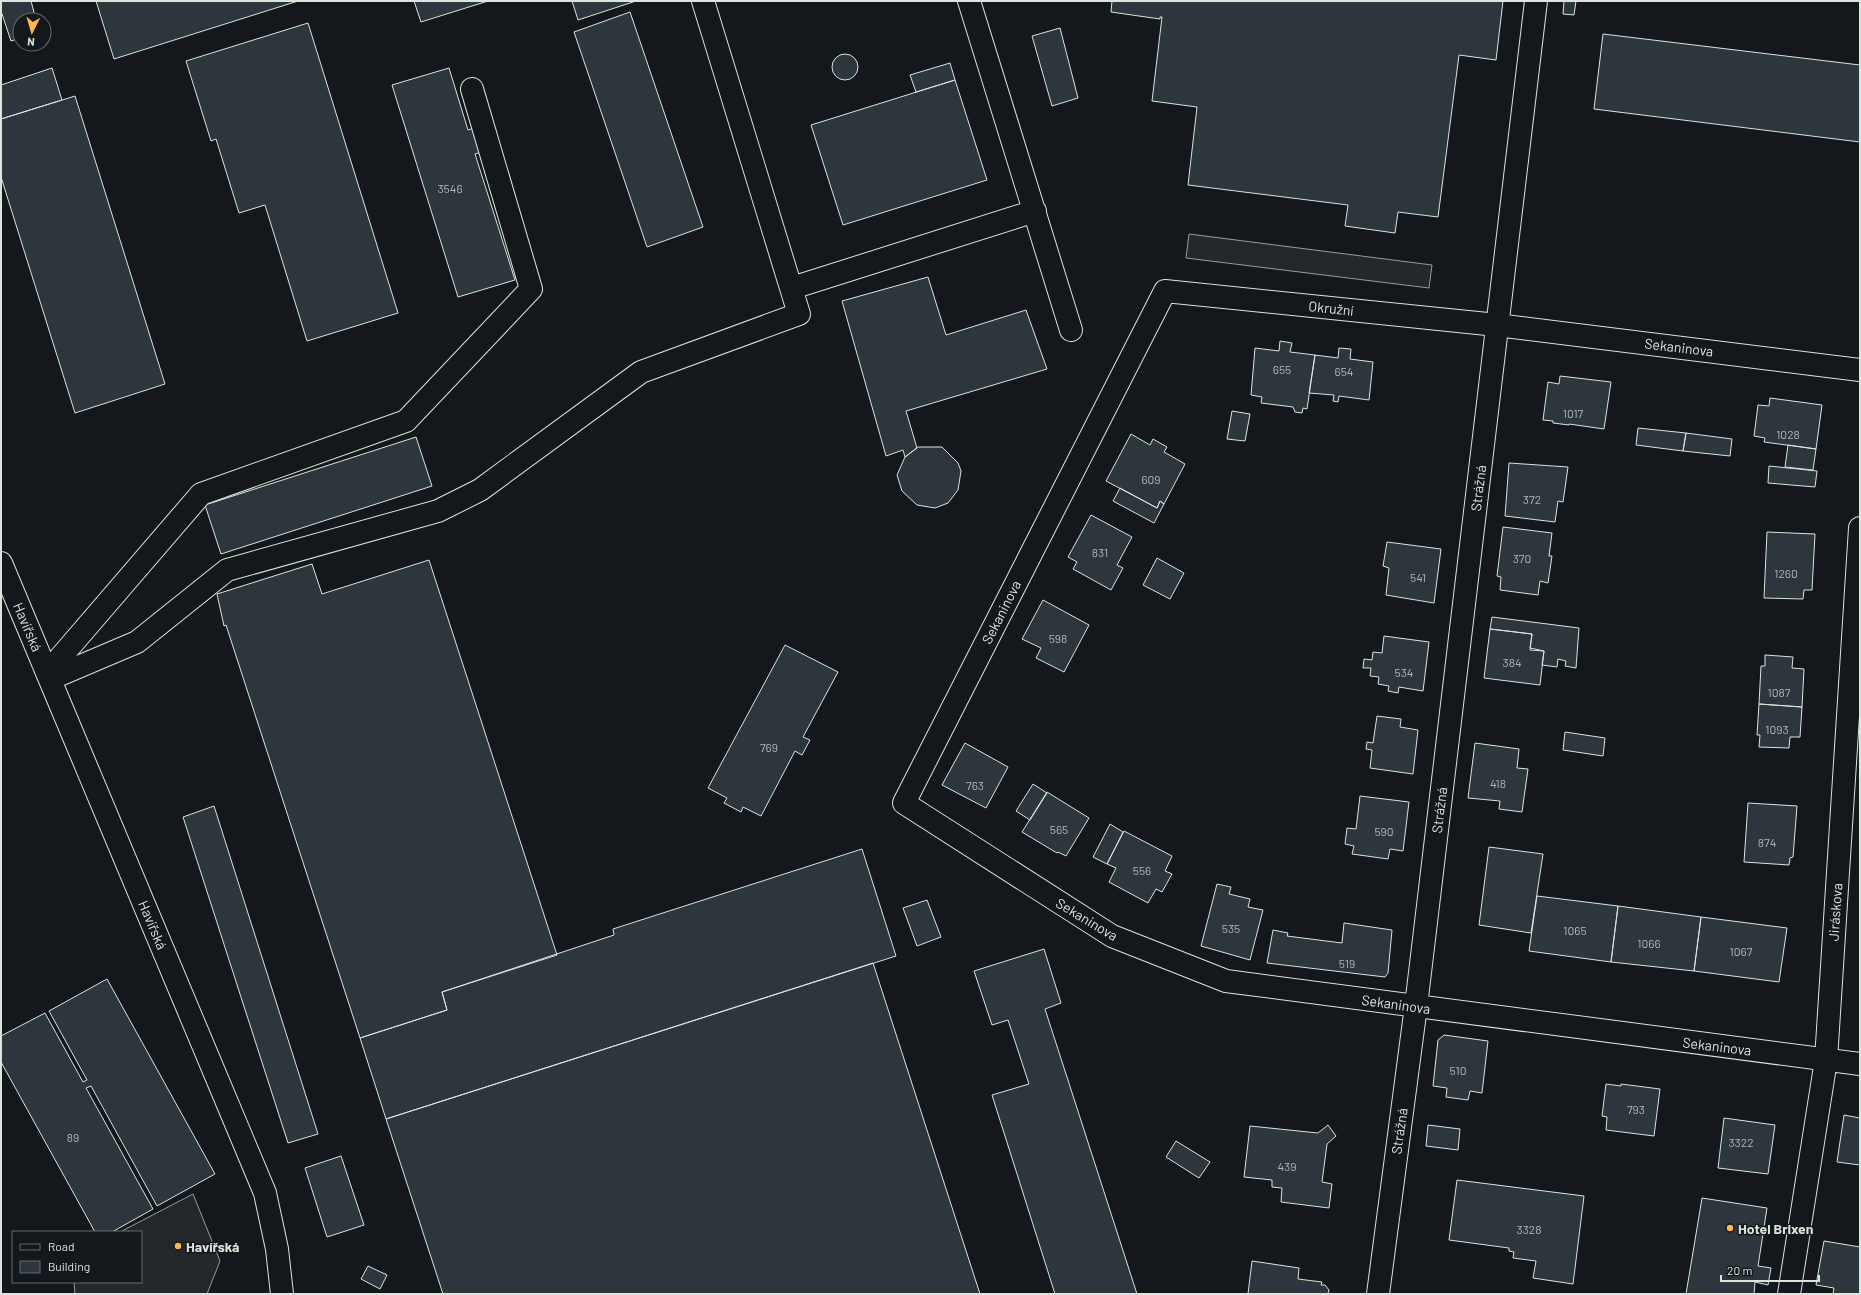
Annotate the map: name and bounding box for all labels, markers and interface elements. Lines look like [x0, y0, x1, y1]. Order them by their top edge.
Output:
north arrow [12, 12, 52, 52]
text: N [27, 36, 35, 49]
house number: 3546 [437, 181, 463, 195]
street label: Okružní [1308, 297, 1354, 319]
street label: Sekaninova [1644, 334, 1714, 360]
house number: 655 [1273, 362, 1291, 376]
house number: 654 [1335, 364, 1353, 378]
house number: 1017 [1563, 406, 1584, 420]
house number: 1028 [1776, 427, 1800, 441]
street label: Strážná [1467, 464, 1489, 512]
house number: 609 [1141, 472, 1161, 486]
house number: 372 [1523, 492, 1541, 506]
house number: 831 [1092, 545, 1108, 559]
house number: 370 [1513, 551, 1531, 565]
house number: 1260 [1774, 566, 1798, 580]
house number: 541 [1410, 570, 1426, 584]
street label: Sekaninova [978, 577, 1024, 647]
street label: Havířská [10, 600, 46, 654]
house number: 598 [1049, 631, 1067, 645]
house number: 384 [1502, 655, 1522, 669]
house number: 534 [1395, 665, 1413, 679]
house number: 1087 [1768, 685, 1791, 699]
house number: 1093 [1765, 722, 1789, 736]
house number: 769 [760, 740, 778, 754]
house number: 418 [1490, 776, 1506, 790]
house number: 763 [966, 778, 984, 792]
street label: Strážná [1428, 786, 1450, 834]
house number: 565 [1050, 822, 1068, 836]
house number: 590 [1374, 824, 1394, 838]
house number: 874 [1758, 835, 1776, 849]
house number: 556 [1133, 863, 1151, 877]
street label: Jiráskova [1824, 882, 1846, 942]
street label: Sekaninova [1053, 894, 1121, 944]
street label: Havířská [135, 898, 171, 952]
house number: 535 [1222, 921, 1240, 935]
house number: 1065 [1563, 923, 1587, 937]
house number: 1066 [1637, 936, 1661, 950]
house number: 1067 [1730, 944, 1753, 958]
house number: 519 [1339, 956, 1355, 970]
street label: Sekaninova [1361, 991, 1431, 1017]
street label: Sekaninova [1682, 1033, 1752, 1059]
house number: 510 [1450, 1063, 1466, 1077]
house number: 793 [1627, 1102, 1645, 1116]
street label: Strážná [1387, 1107, 1411, 1155]
house number: 89 [67, 1130, 79, 1144]
house number: 3322 [1728, 1135, 1754, 1149]
house number: 439 [1277, 1159, 1297, 1173]
place label: Hotel Brixen [1738, 1220, 1813, 1237]
house number: 3328 [1516, 1222, 1542, 1236]
marker: Hotel Brixen [1725, 1223, 1735, 1233]
legend [12, 1231, 142, 1283]
place label: Havířská [186, 1238, 239, 1255]
text: Road [48, 1239, 75, 1253]
marker: Havířská [173, 1241, 183, 1251]
scale bar [1721, 1257, 1819, 1283]
text: Building [48, 1259, 90, 1273]
text: 20 m [1727, 1263, 1753, 1277]

